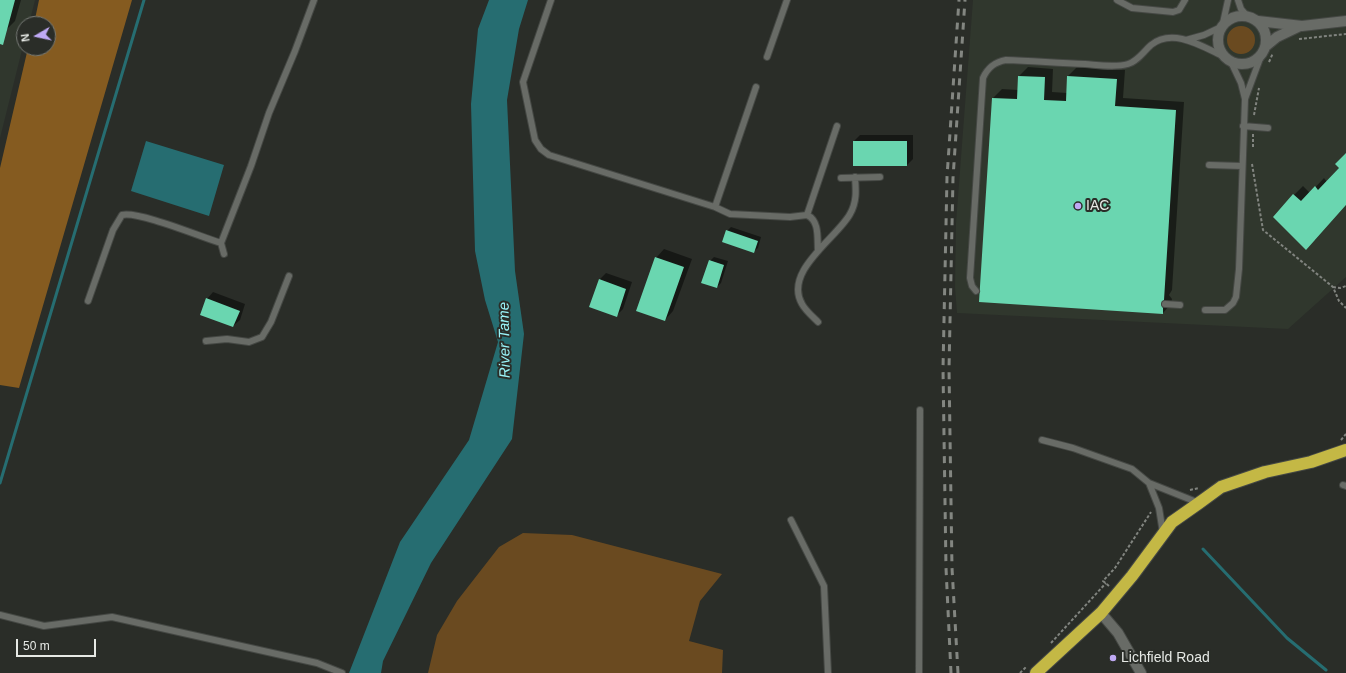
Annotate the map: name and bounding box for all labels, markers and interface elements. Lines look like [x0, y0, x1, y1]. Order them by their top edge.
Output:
north arrow [16, 16, 56, 56]
text: N [19, 33, 32, 43]
place label: IAC [1086, 198, 1109, 214]
marker: IAC [1073, 201, 1083, 211]
water label: River Tame [495, 302, 515, 378]
scale bar [18, 631, 98, 657]
text: 50 m [23, 639, 50, 653]
place label: Lichfield Road [1121, 650, 1210, 666]
marker: Lichfield Road [1108, 653, 1118, 663]

